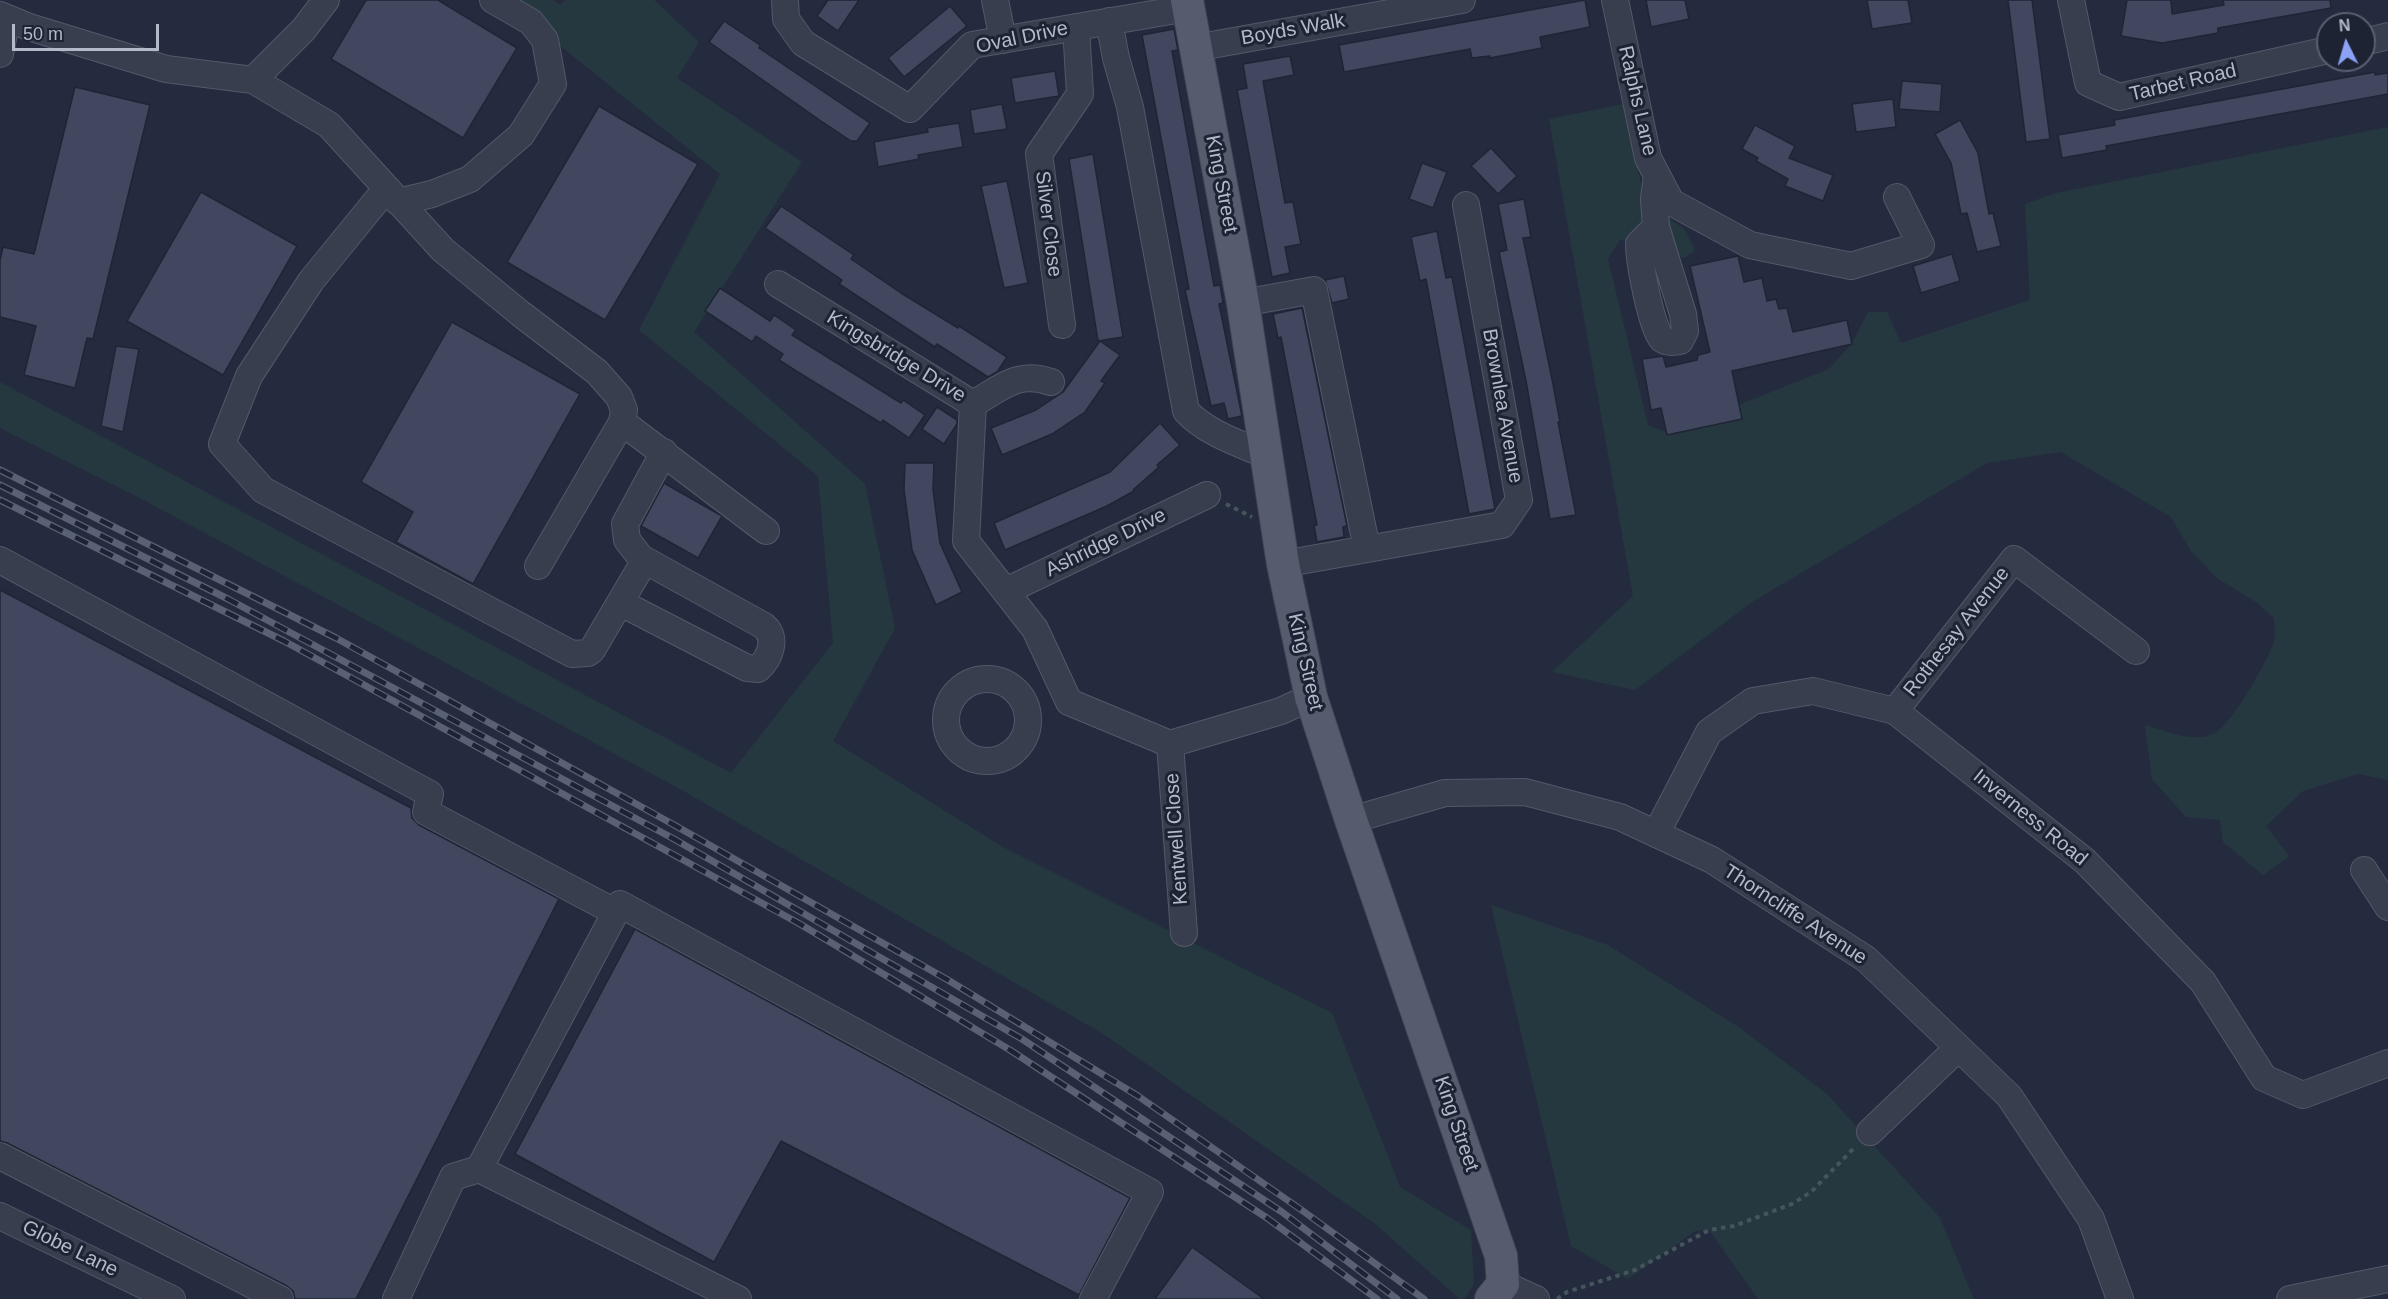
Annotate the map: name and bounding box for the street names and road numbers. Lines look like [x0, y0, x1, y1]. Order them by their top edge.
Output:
street label: Boyds Walk [1239, 9, 1347, 51]
street label: Oval Drive [974, 17, 1070, 59]
street label: Ralphs Lane [1613, 44, 1661, 158]
street label: Tarbet Road [2127, 59, 2239, 107]
street label: King Street [1200, 133, 1242, 235]
street label: Silver Close [1030, 170, 1066, 278]
street label: Kingsbridge Drive [822, 306, 970, 408]
street label: Brownlea Avenue [1477, 327, 1527, 485]
street label: Ashridge Drive [1042, 503, 1170, 583]
street label: Rothesay Avenue [1899, 563, 2015, 701]
street label: King Street [1282, 611, 1328, 713]
street label: Inverness Road [1968, 765, 2092, 871]
street label: Kentwell Close [1160, 772, 1194, 906]
street label: Thorncliffe Avenue [1719, 860, 1871, 970]
street label: King Street [1429, 1073, 1483, 1175]
street label: Globe Lane [18, 1216, 122, 1282]

